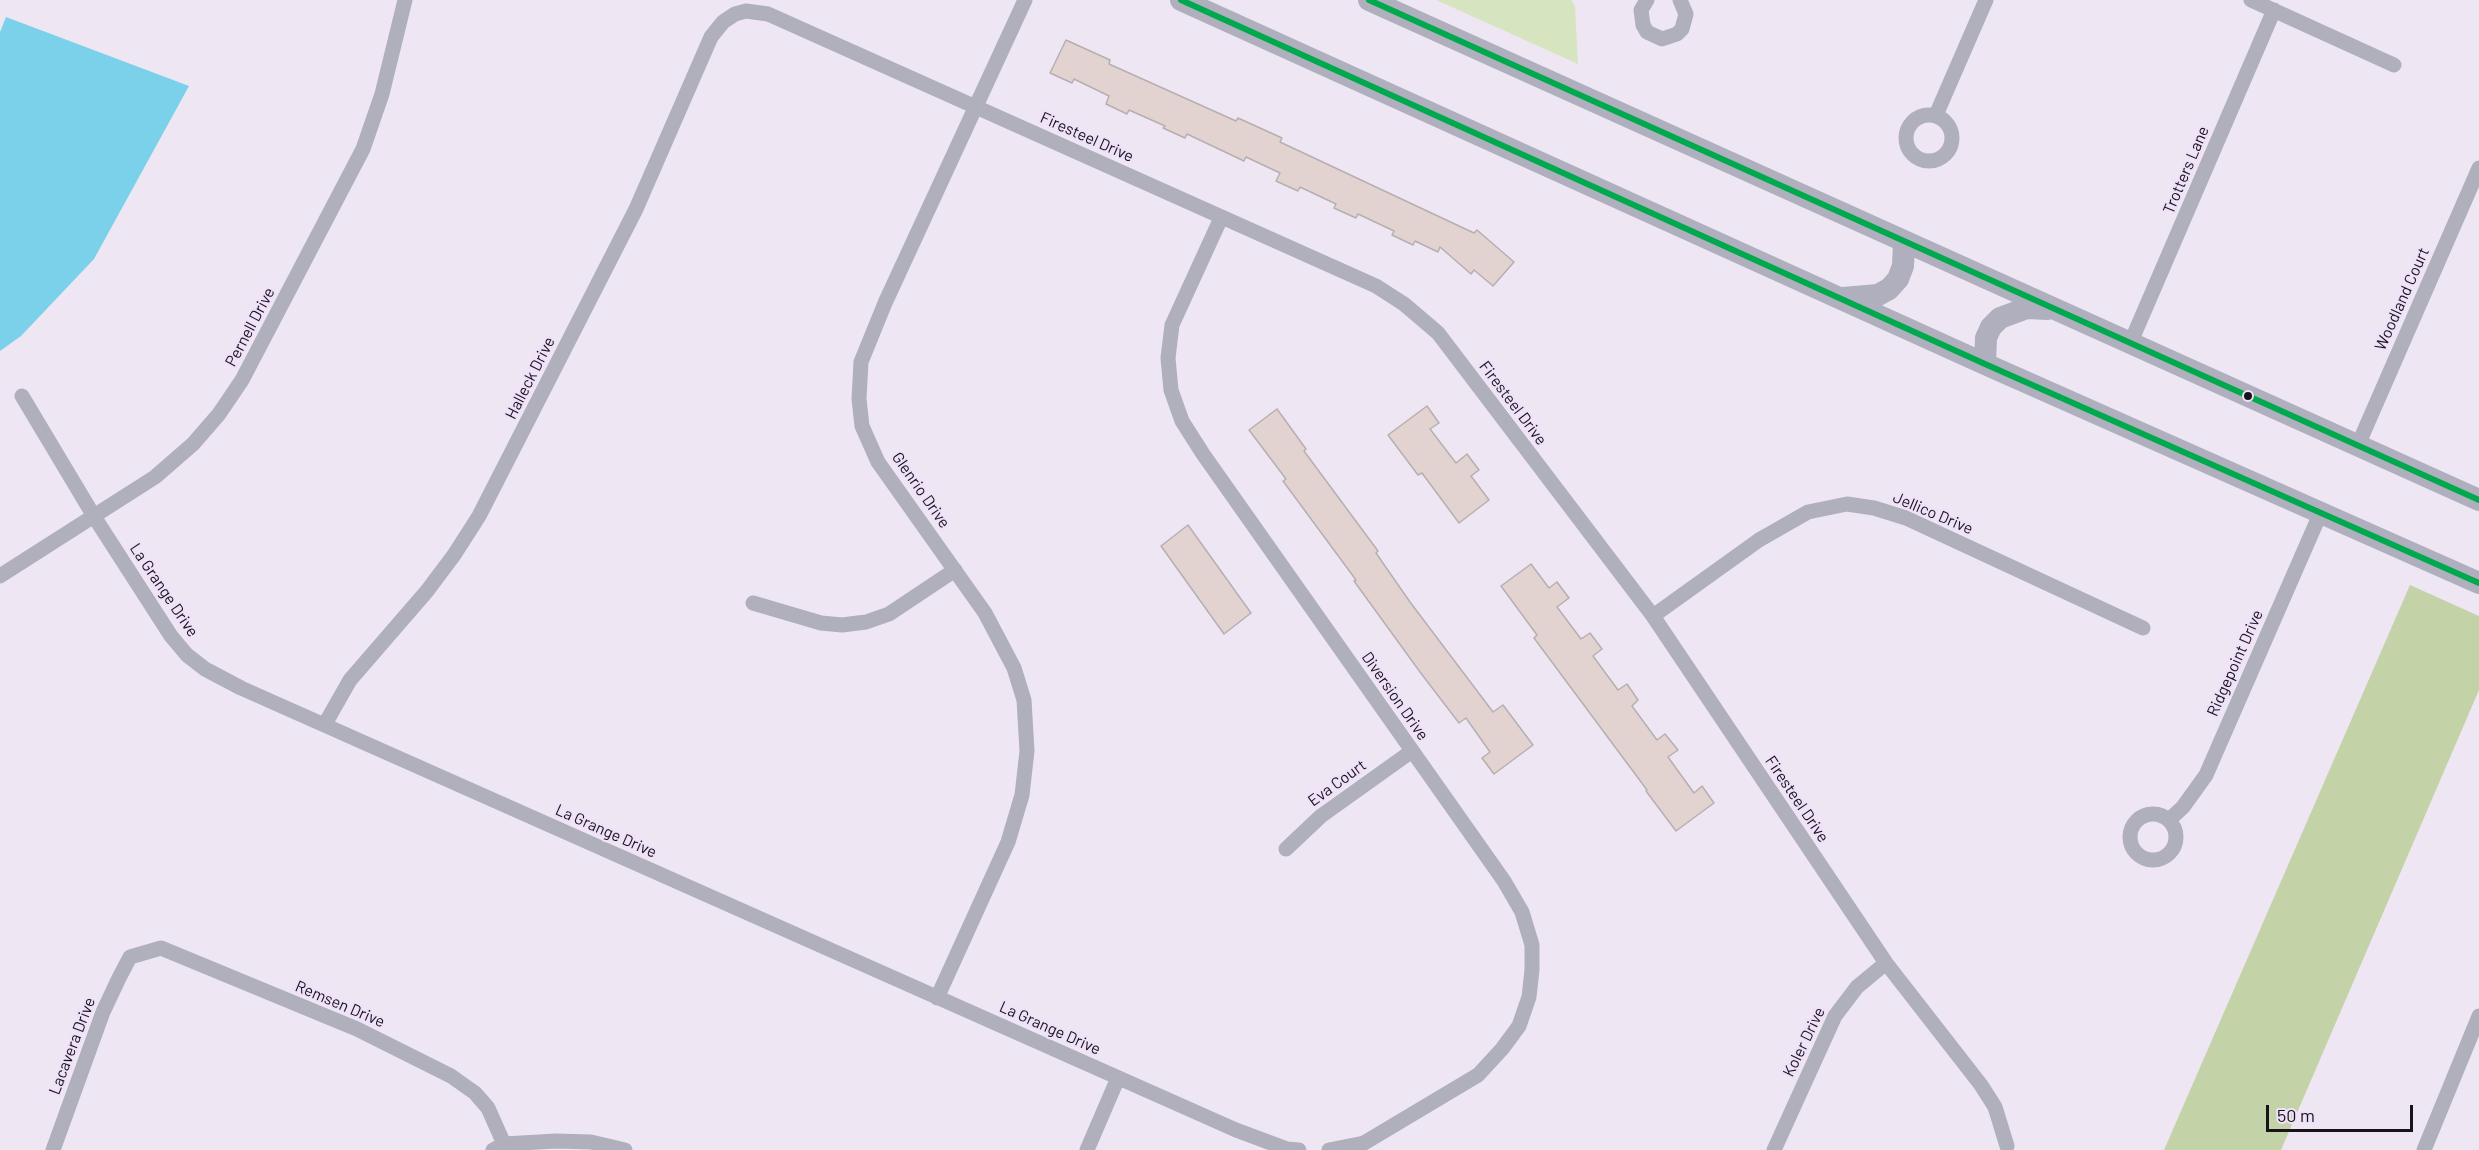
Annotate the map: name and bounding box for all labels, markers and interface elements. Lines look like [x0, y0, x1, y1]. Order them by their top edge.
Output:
street label: Firesteel Drive [1037, 108, 1137, 166]
street label: Trotters Lane [2159, 123, 2213, 217]
street label: Woodland Court [2371, 245, 2433, 353]
street label: Pernell Drive [221, 284, 279, 370]
street label: Halleck Drive [501, 334, 559, 422]
street label: Firesteel Drive [1475, 357, 1551, 449]
unlabelled marker [2242, 390, 2254, 402]
street label: Glenrio Drive [888, 448, 954, 532]
street label: Jellico Drive [1890, 488, 1976, 538]
street label: La Grange Drive [126, 540, 202, 640]
street label: Ridgepoint Drive [2203, 607, 2267, 719]
street label: Diversion Drive [1357, 648, 1433, 744]
street label: Firesteel Drive [1761, 752, 1833, 846]
street label: Eva Court [1304, 755, 1370, 811]
street label: La Grange Drive [552, 800, 660, 862]
street label: Remsen Drive [292, 977, 388, 1031]
street label: Lacavera Drive [45, 995, 99, 1097]
street label: La Grange Drive [996, 997, 1104, 1059]
street label: Koler Drive [1779, 1004, 1829, 1080]
scale bar [2269, 1093, 2416, 1131]
text: 50 m [2277, 1104, 2315, 1126]

